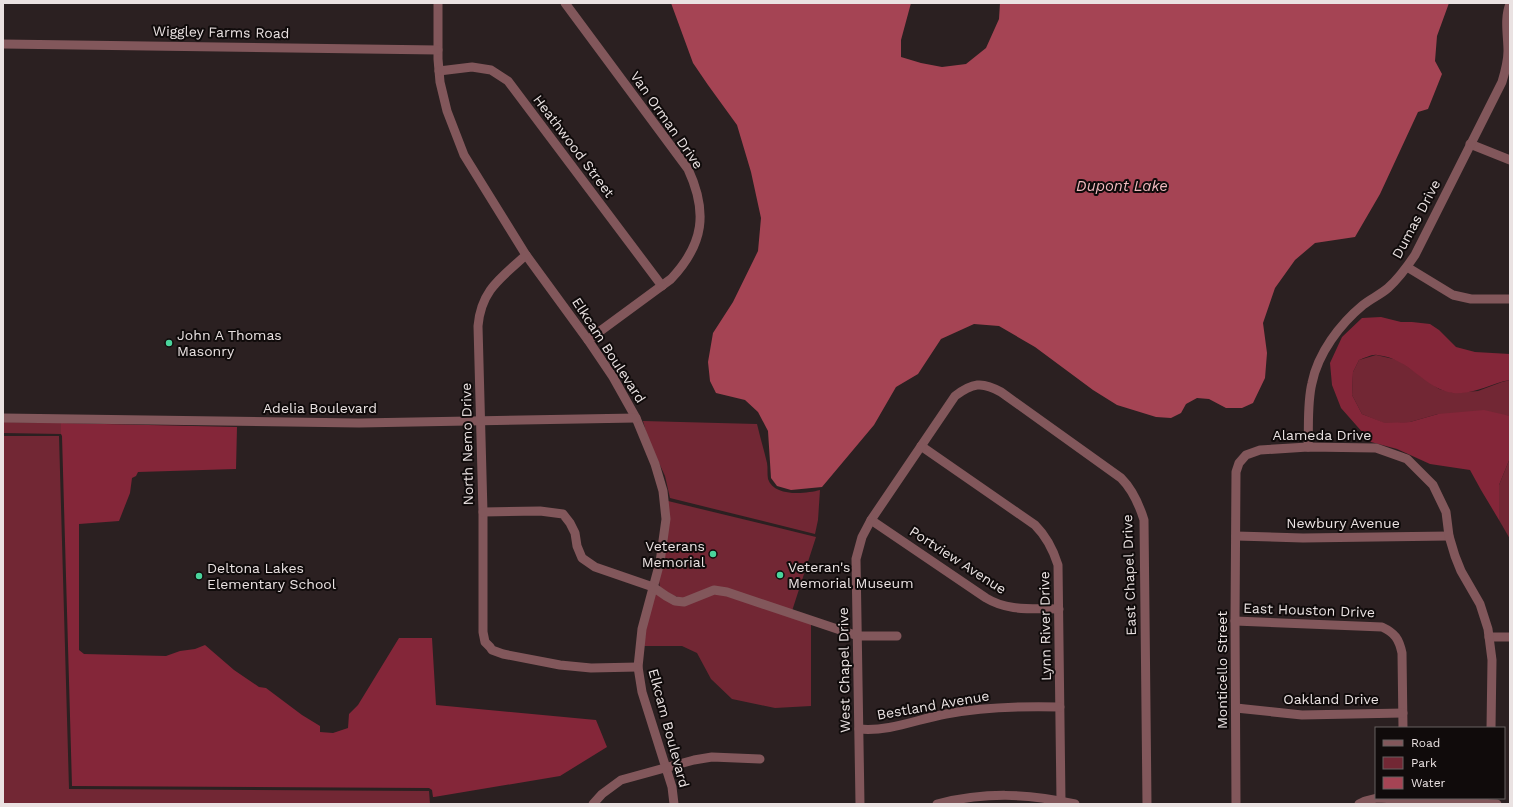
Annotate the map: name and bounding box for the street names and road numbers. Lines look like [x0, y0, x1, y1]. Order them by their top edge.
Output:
street label: Wiggley Farms Road [152, 23, 290, 41]
street label: Van Orman Drive [627, 68, 707, 172]
street label: Heathwood Street [530, 92, 618, 201]
street label: Dumas Drive [1389, 177, 1443, 261]
street label: Elkcam Boulevard [569, 294, 649, 406]
street label: North Nemo Drive [458, 382, 476, 506]
street label: Adelia Boulevard [263, 400, 377, 416]
street label: Alameda Drive [1273, 427, 1371, 443]
street label: East Chapel Drive [1119, 514, 1139, 636]
street label: Newbury Avenue [1286, 515, 1400, 531]
street label: Portview Avenue [907, 523, 1009, 597]
street label: Lynn River Drive [1036, 571, 1054, 681]
street label: East Houston Drive [1243, 600, 1375, 620]
street label: West Chapel Drive [835, 607, 853, 733]
street label: Monticello Street [1214, 611, 1230, 729]
street label: Elkcam Boulevard [645, 667, 693, 789]
street label: Bestland Avenue [876, 687, 990, 723]
street label: Oakland Drive [1283, 691, 1379, 707]

